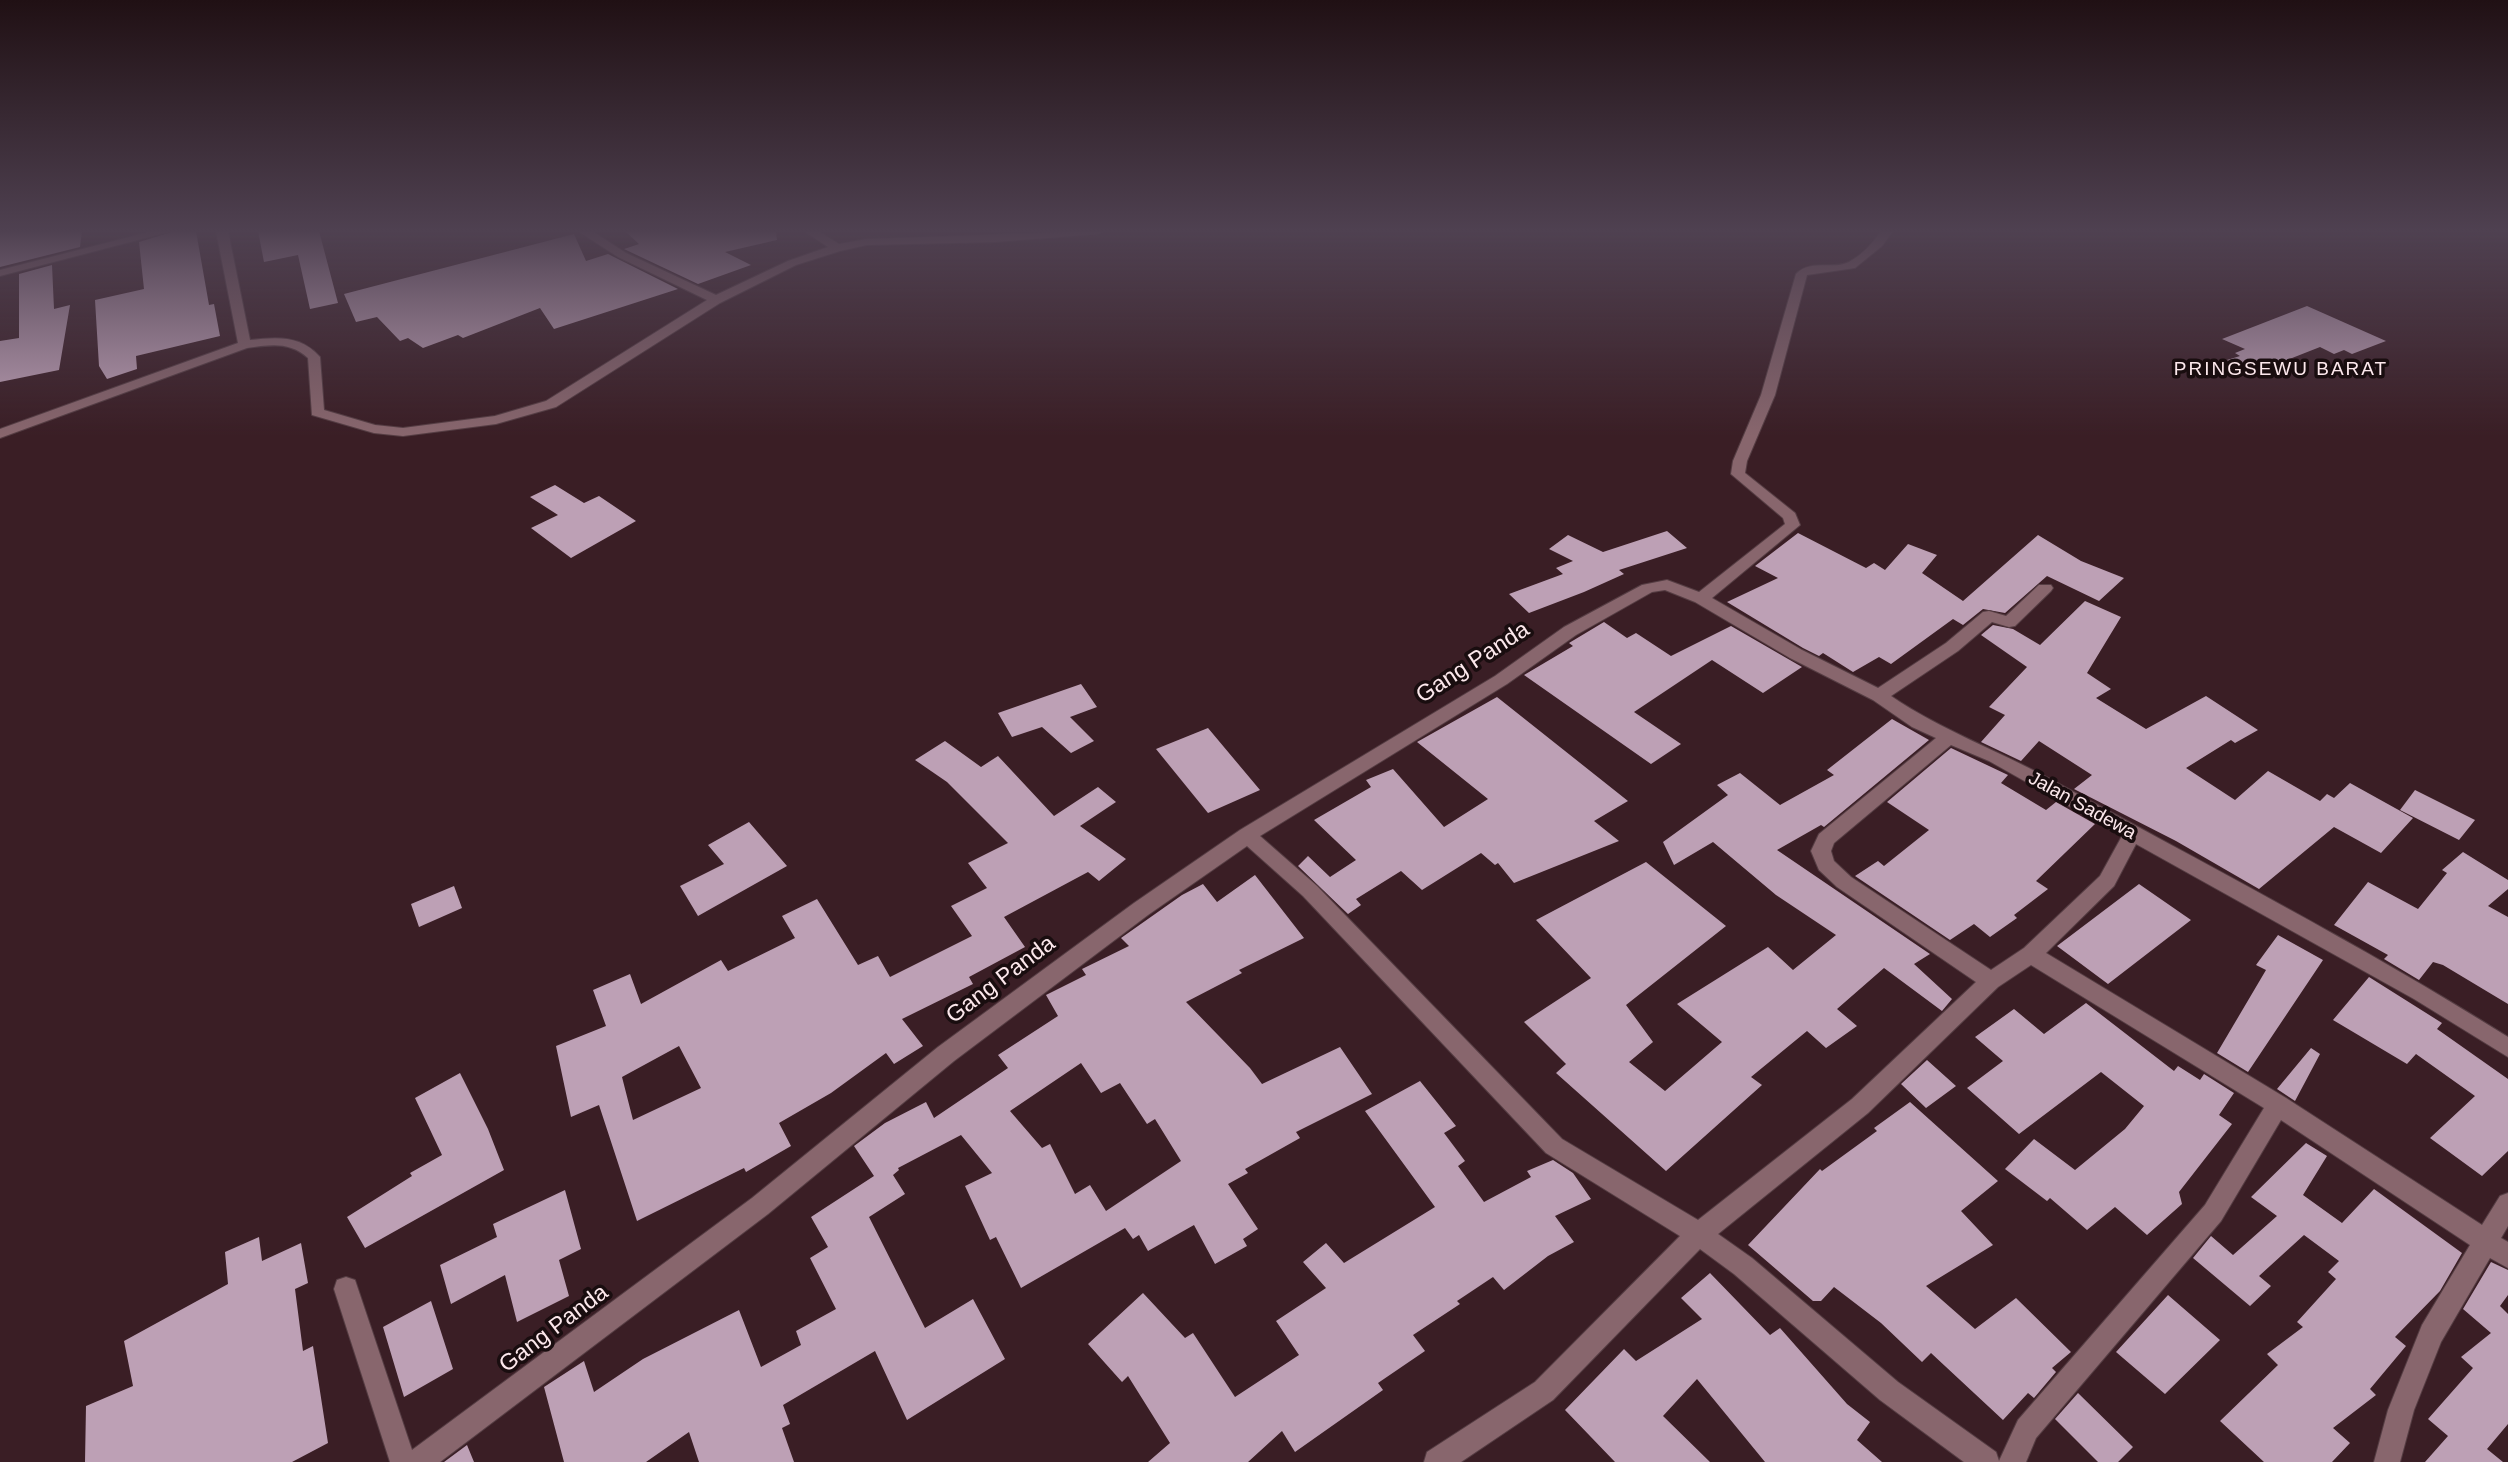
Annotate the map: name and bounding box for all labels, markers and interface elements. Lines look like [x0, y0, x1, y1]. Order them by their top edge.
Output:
district label: PRINGSEWU BARAT [2176, 359, 2386, 381]
street label: Gang Panda [1411, 616, 1535, 710]
street label: Jalan Sadewa [2024, 767, 2140, 845]
street label: Gang Panda [941, 930, 1061, 1030]
street label: Gang Panda [494, 1279, 614, 1379]

